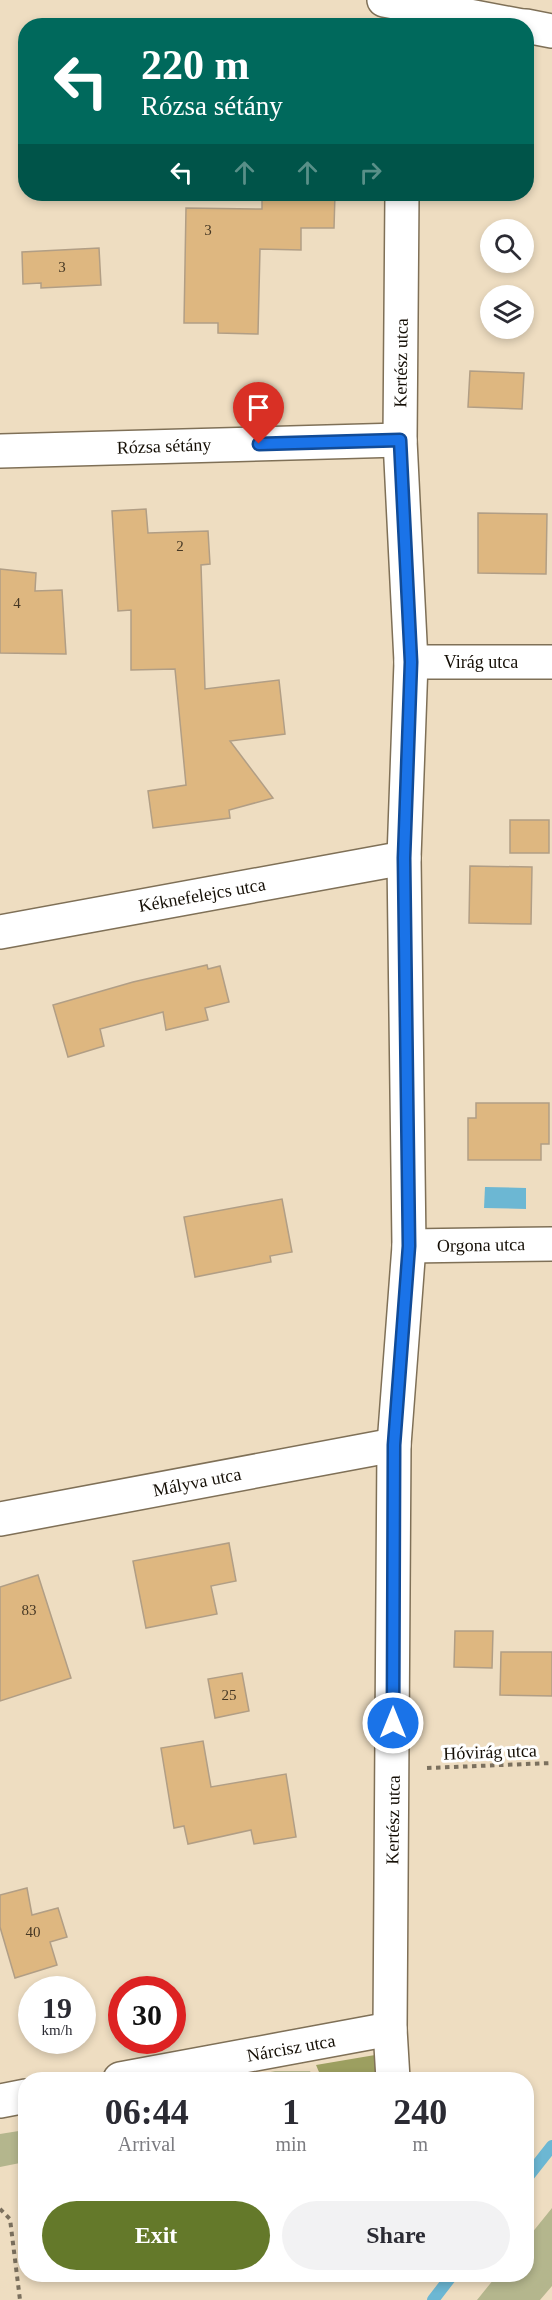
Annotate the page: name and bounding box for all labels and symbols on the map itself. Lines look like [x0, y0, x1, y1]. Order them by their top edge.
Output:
house number: 3 [204, 222, 212, 238]
house number: 3 [58, 259, 66, 275]
street label: Kertész utca [390, 318, 412, 408]
pin [233, 382, 284, 444]
street label: Rózsa sétány [116, 434, 212, 458]
house number: 2 [176, 538, 184, 554]
house number: 4 [13, 595, 21, 611]
street label: Virág utca [444, 652, 518, 672]
street label: Kéknefelejcs utca [137, 874, 267, 916]
street label: Orgona utca [437, 1234, 525, 1256]
street label: Mályva utca [151, 1464, 243, 1500]
house number: 83 [22, 1602, 37, 1618]
house number: 25 [222, 1687, 237, 1703]
position arrow [361, 1691, 425, 1755]
street label: Hóvirág utca [443, 1740, 537, 1764]
street label: Kertész utca [382, 1775, 404, 1865]
house number: 40 [26, 1924, 41, 1940]
speed limit sign: 30 [108, 1976, 186, 2054]
street label: Nárcisz utca [245, 2030, 337, 2066]

